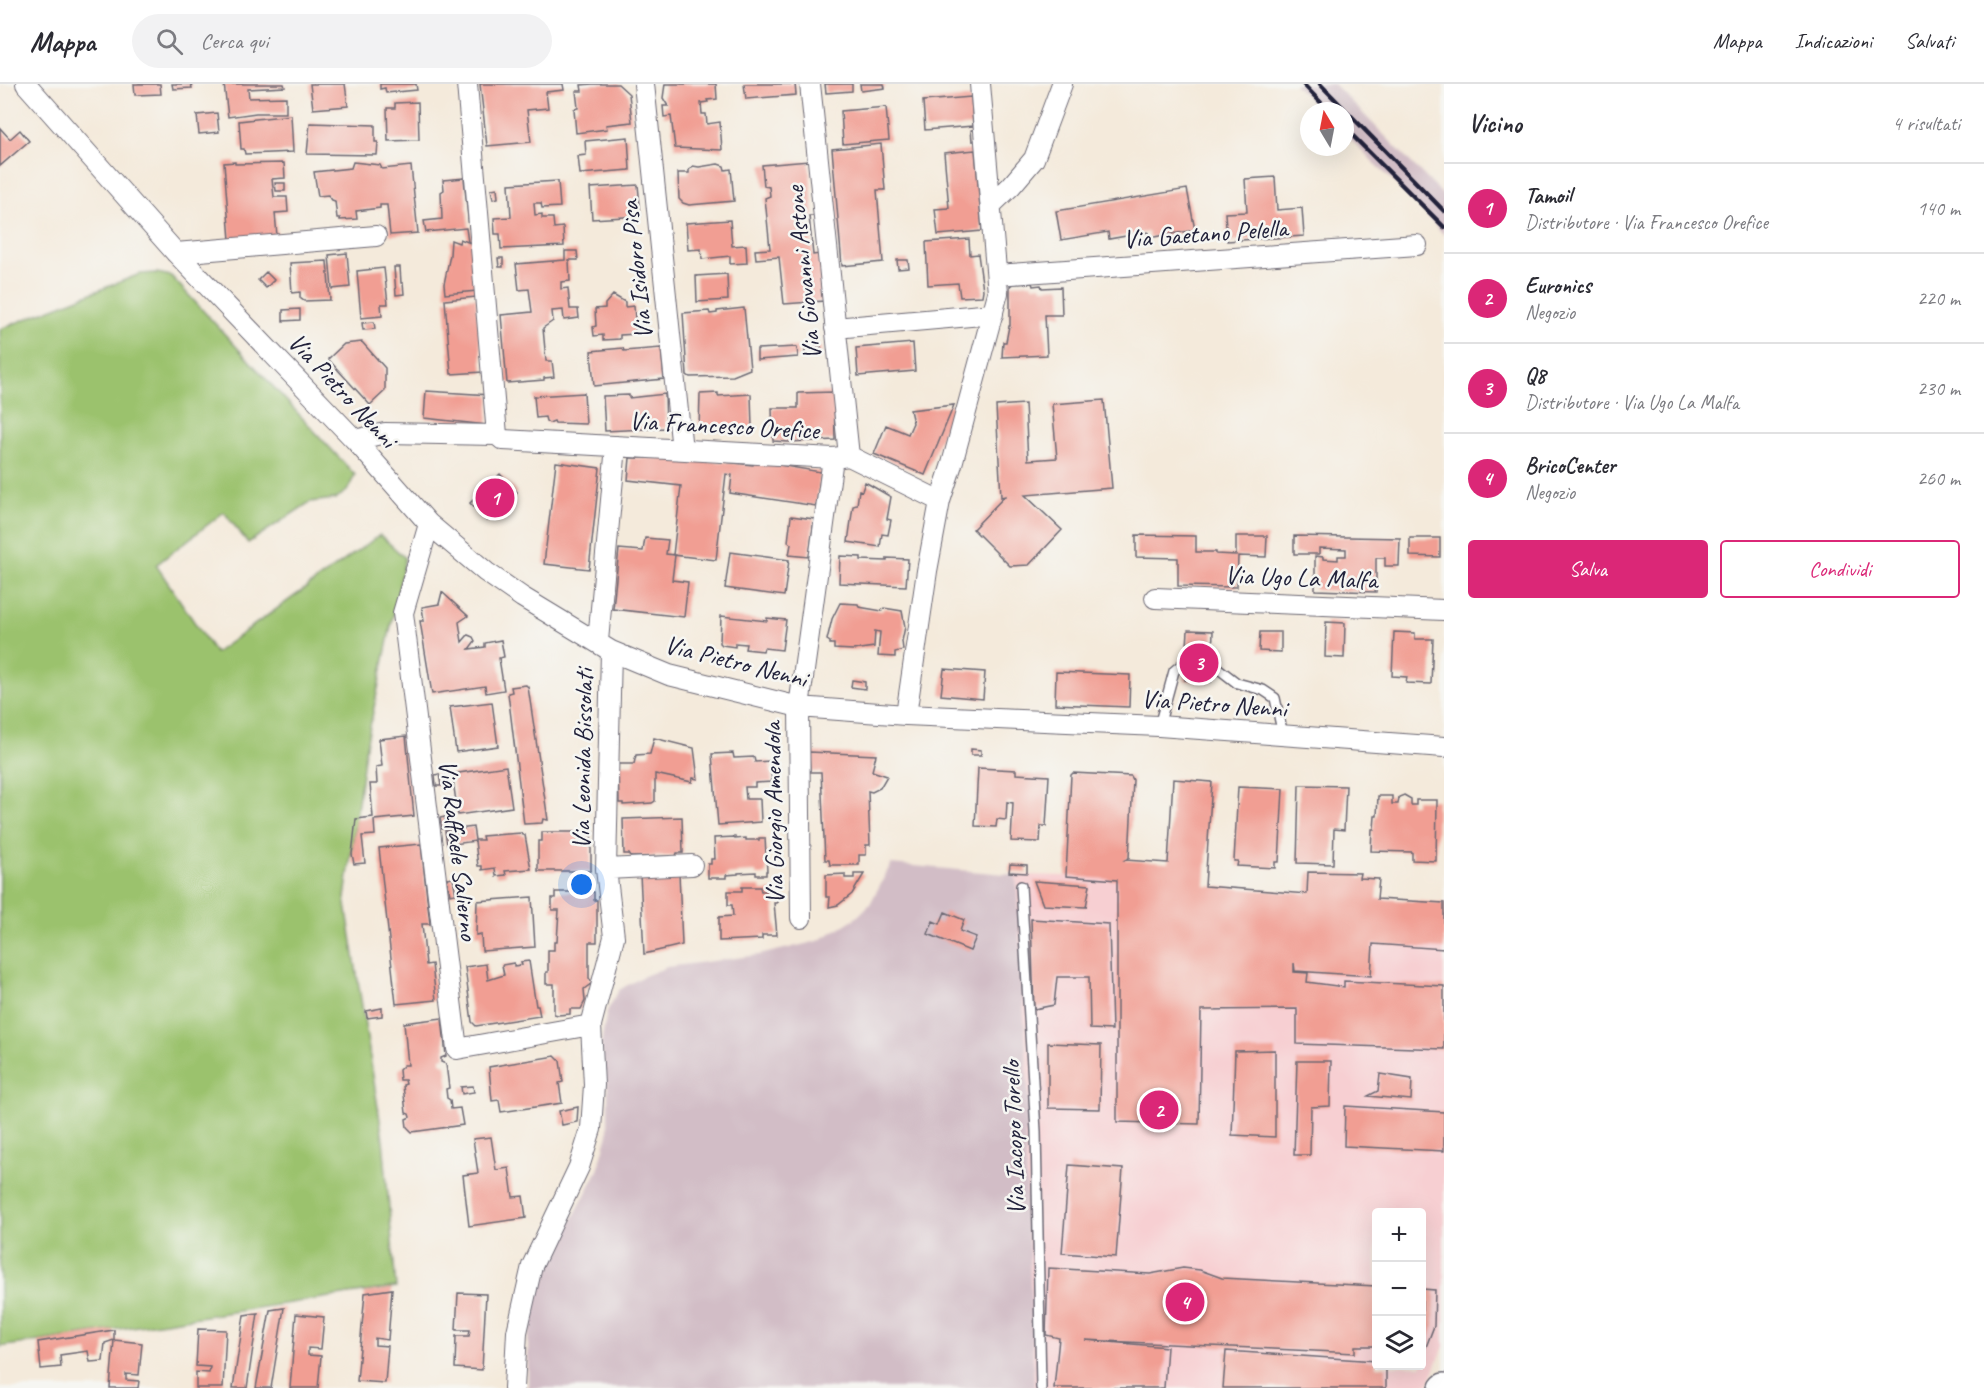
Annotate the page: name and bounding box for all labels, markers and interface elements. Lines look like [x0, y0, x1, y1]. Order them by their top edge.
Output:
search box [132, 14, 552, 68]
text: Mappa [30, 24, 96, 59]
icon: search [153, 25, 186, 58]
text: Cerca qui [201, 27, 268, 55]
text: Mappa [1713, 28, 1762, 54]
text: Indicazioni [1795, 28, 1872, 54]
text: Salvati [1905, 28, 1954, 54]
north arrow [1300, 102, 1354, 156]
text: Vicino [1468, 107, 1522, 140]
text: 4 risultati [1892, 111, 1960, 136]
text: Tamoil [1525, 182, 1572, 210]
street label: Via Giovanni Astone [778, 183, 829, 362]
text: 1 [1483, 196, 1492, 221]
text: 140 m [1917, 196, 1960, 221]
street label: Via Isidoro Pisa [613, 197, 660, 341]
text: Distributore · Via Francesco Orefice [1525, 210, 1768, 235]
street label: Via Gaetano Pelella [1122, 211, 1291, 256]
text: Euronics [1525, 272, 1591, 300]
text: 2 [1483, 286, 1492, 311]
text: 220 m [1917, 286, 1960, 311]
text: Negozio [1525, 300, 1575, 325]
street label: Via Pietro Nenni [281, 326, 406, 457]
text: Q8 [1525, 362, 1546, 390]
text: 3 [1483, 376, 1492, 401]
text: 230 m [1917, 376, 1960, 401]
text: Distributore · Via Ugo La Malfa [1525, 390, 1739, 415]
street label: Via Francesco Orefice [628, 404, 822, 447]
text: BricoCenter [1525, 452, 1616, 480]
text: 4 [1483, 466, 1492, 491]
text: 260 m [1917, 466, 1960, 491]
pin: 1 [476, 476, 514, 520]
text: Negozio [1525, 480, 1575, 505]
button: Salva [1468, 540, 1708, 598]
button: Condividi [1720, 540, 1960, 598]
street label: Via Ugo La Malfa [1224, 558, 1380, 597]
street label: Via Pietro Nenni [661, 628, 814, 696]
pin: 3 [1180, 640, 1218, 686]
street label: Via Leonida Bissolati [564, 665, 601, 850]
street label: Via Pietro Nenni [1140, 682, 1291, 725]
street label: Via Giorgio Amendola [755, 719, 792, 904]
street label: Via Raffaele Salierno [431, 758, 486, 944]
your location [567, 870, 596, 899]
street label: Via Iacopo Torello [994, 1058, 1033, 1216]
pin: 2 [1140, 1088, 1178, 1132]
map controls [1372, 1208, 1426, 1370]
button: + [1372, 1208, 1426, 1262]
button: − [1372, 1262, 1426, 1316]
pin: 4 [1166, 1280, 1204, 1324]
button: layers [1372, 1316, 1426, 1370]

